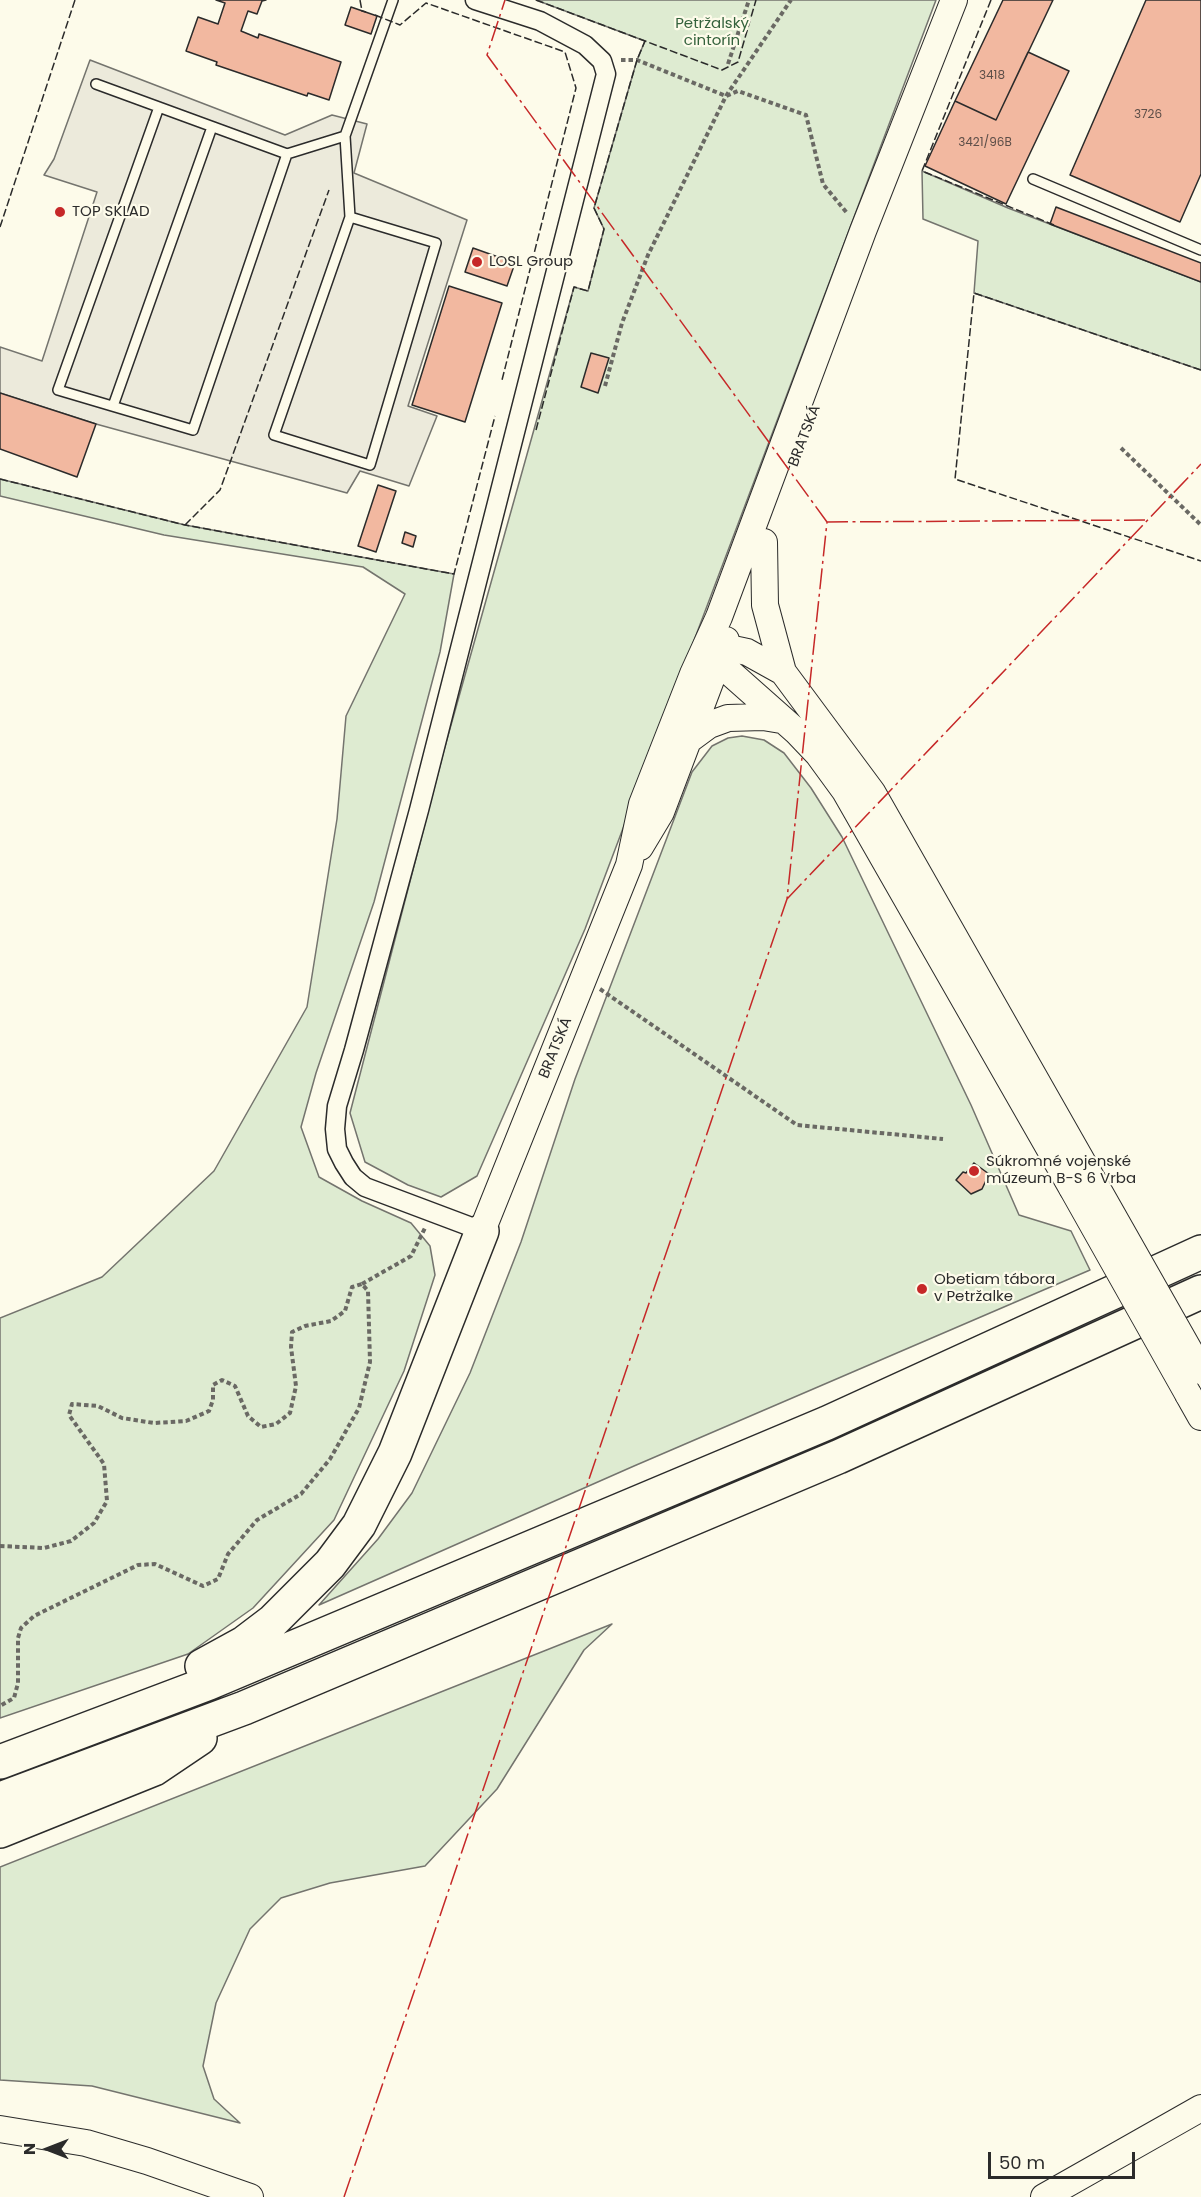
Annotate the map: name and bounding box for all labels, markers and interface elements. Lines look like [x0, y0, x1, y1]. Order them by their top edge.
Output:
park label: Petržalský cintorín [675, 15, 749, 50]
house number: 3418 [979, 69, 1005, 83]
house number: 3726 [1134, 108, 1162, 122]
house number: 3421/96B [958, 136, 1012, 150]
place label: TOP SKLAD [72, 203, 150, 221]
marker: TOP SKLAD [53, 205, 67, 219]
place label: LOSL Group [489, 253, 573, 271]
marker: LOSL Group [470, 255, 484, 269]
street label: BRATSKÁ [785, 403, 825, 469]
street label: BRATSKÁ [536, 1015, 576, 1081]
place label: Súkromné vojenské múzeum B-S 6 Vrba [986, 1153, 1136, 1188]
marker: Súkromné vojenské múzeum B-S 6 Vrba [967, 1164, 981, 1178]
place label: Obetiam tábora v Petržalke [934, 1271, 1055, 1306]
marker: Obetiam tábora v Petržalke [915, 1282, 929, 1296]
north arrow [18, 2119, 78, 2179]
scale bar [991, 2140, 1138, 2178]
text: N [18, 2143, 41, 2155]
text: 50 m [999, 2150, 1045, 2175]

